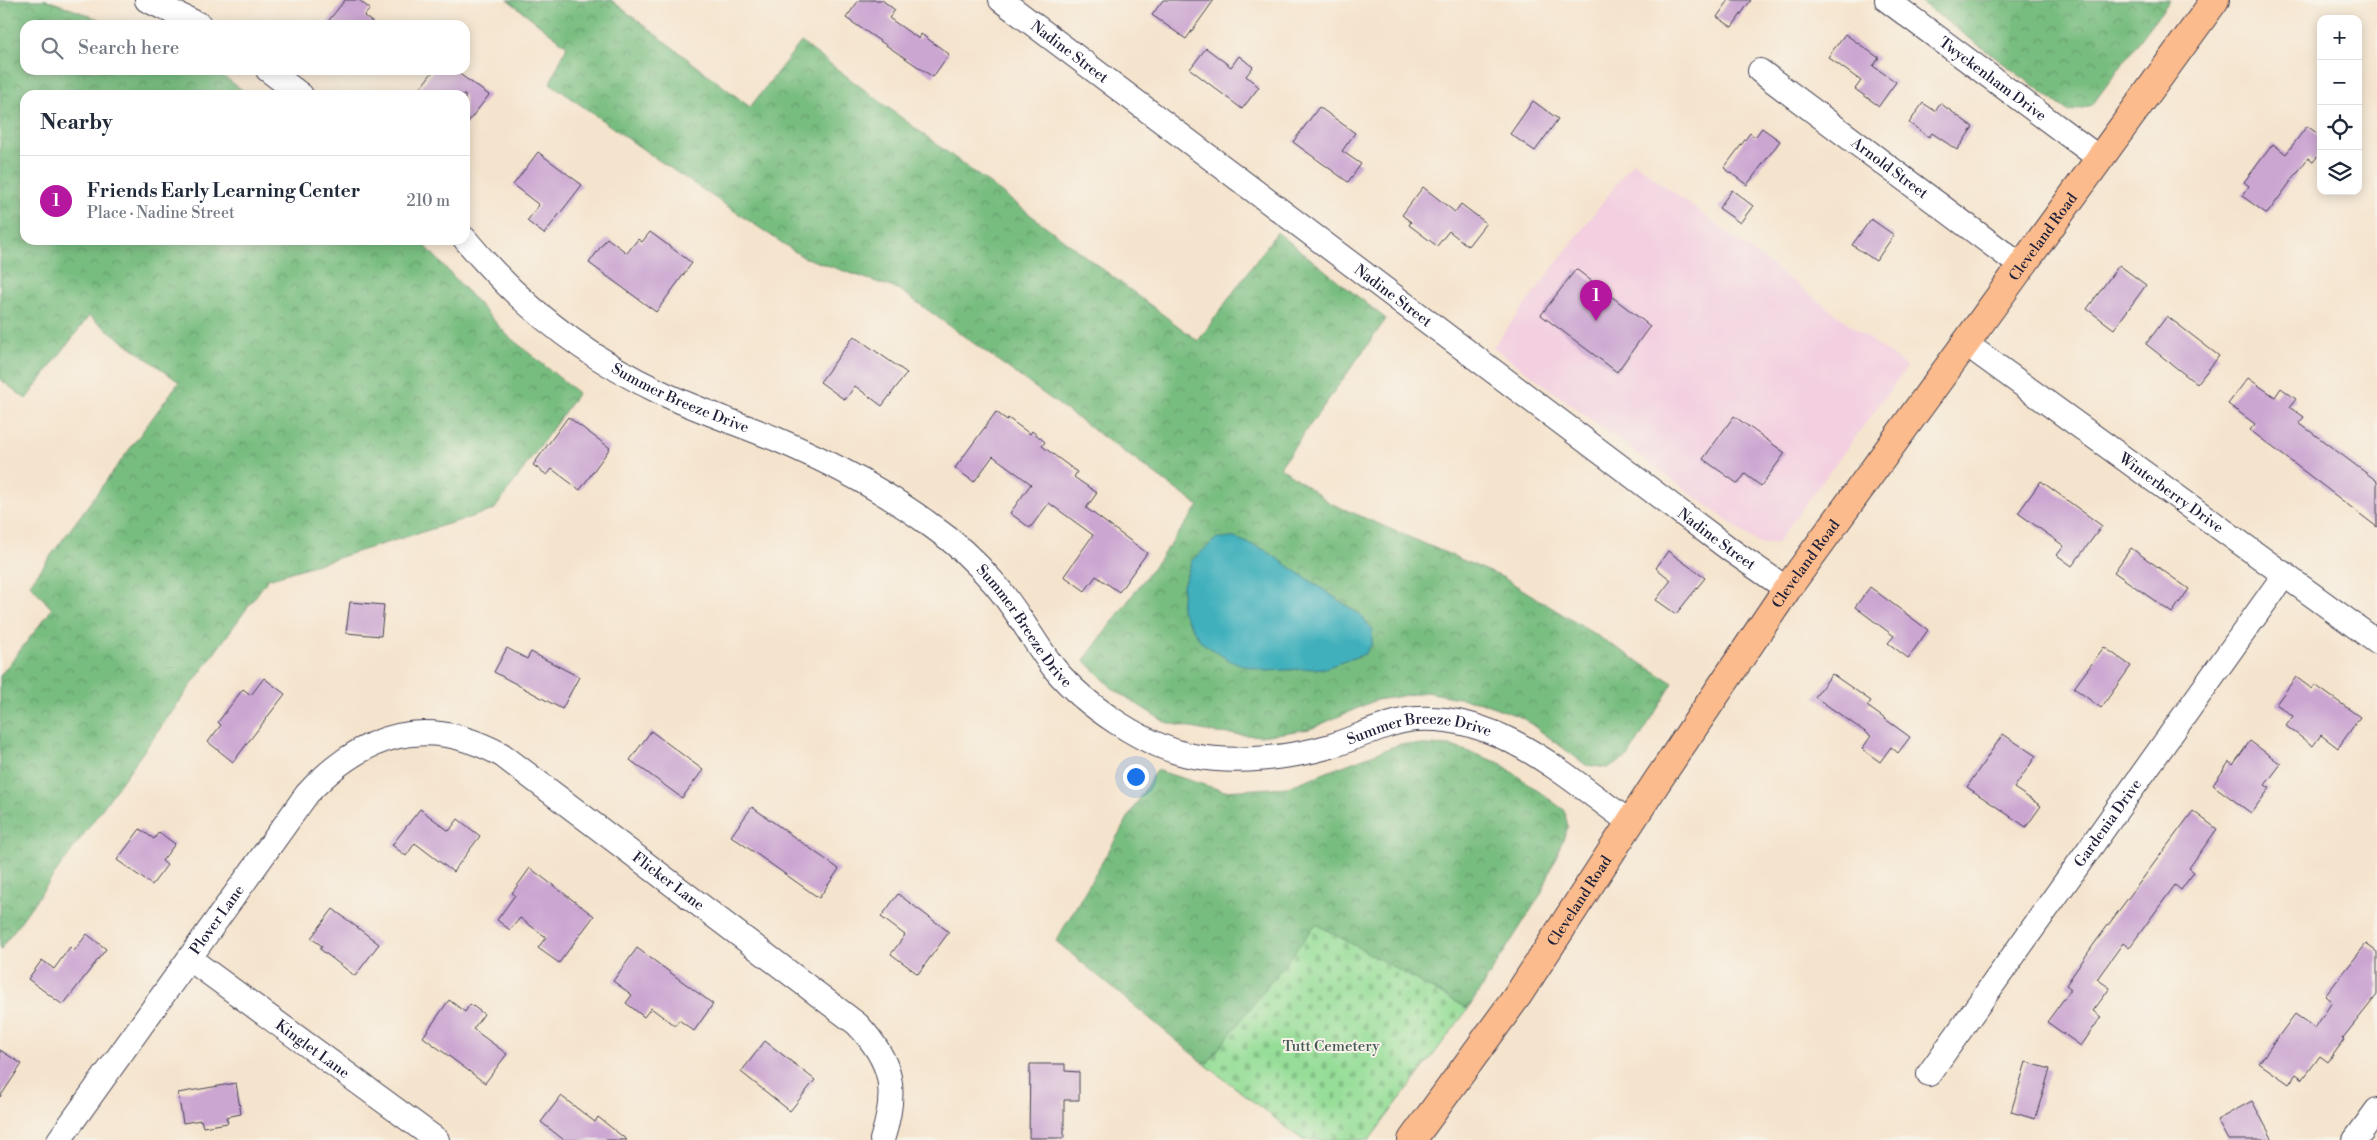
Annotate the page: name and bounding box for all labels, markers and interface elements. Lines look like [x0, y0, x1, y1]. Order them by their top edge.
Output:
map controls [2317, 15, 2362, 195]
button: + [2317, 15, 2362, 60]
street label: Nadine Street [1027, 17, 1113, 88]
search box [20, 20, 470, 75]
street label: Twyckenham Drive [1935, 33, 2050, 126]
icon: search [38, 34, 66, 62]
text: Search here [78, 36, 179, 60]
button: − [2317, 60, 2362, 105]
button: locate [2317, 105, 2362, 150]
text: Nearby [40, 110, 113, 136]
street label: Arnold Street [1846, 133, 1932, 204]
button: layers [2317, 150, 2362, 195]
text: Friends Early Learning Center [87, 179, 360, 203]
street label: Cleveland Road [2005, 189, 2082, 285]
text: 1 [52, 191, 60, 211]
text: 210 m [406, 191, 450, 211]
text: Place · Nadine Street [87, 203, 235, 223]
street label: Nadine Street [1350, 261, 1436, 332]
pin: 1 [1580, 280, 1612, 321]
street label: Summer Breeze Drive [608, 359, 752, 437]
street label: Winterberry Drive [2114, 448, 2227, 537]
street label: Nadine Street [1674, 504, 1760, 575]
street label: Cleveland Road [1768, 516, 1845, 612]
street label: Summer Breeze Drive [972, 561, 1076, 692]
street label: Summer Breeze Drive [1344, 710, 1494, 750]
your location [1123, 764, 1149, 790]
street label: Gardenia Drive [2070, 776, 2146, 871]
street label: Flicker Lane [628, 848, 708, 915]
street label: Cleveland Road [1543, 852, 1616, 950]
street label: Plover Lane [186, 881, 249, 959]
street label: Kinglet Lane [272, 1016, 353, 1083]
park label: Tutt Cemetery [1282, 1037, 1380, 1056]

